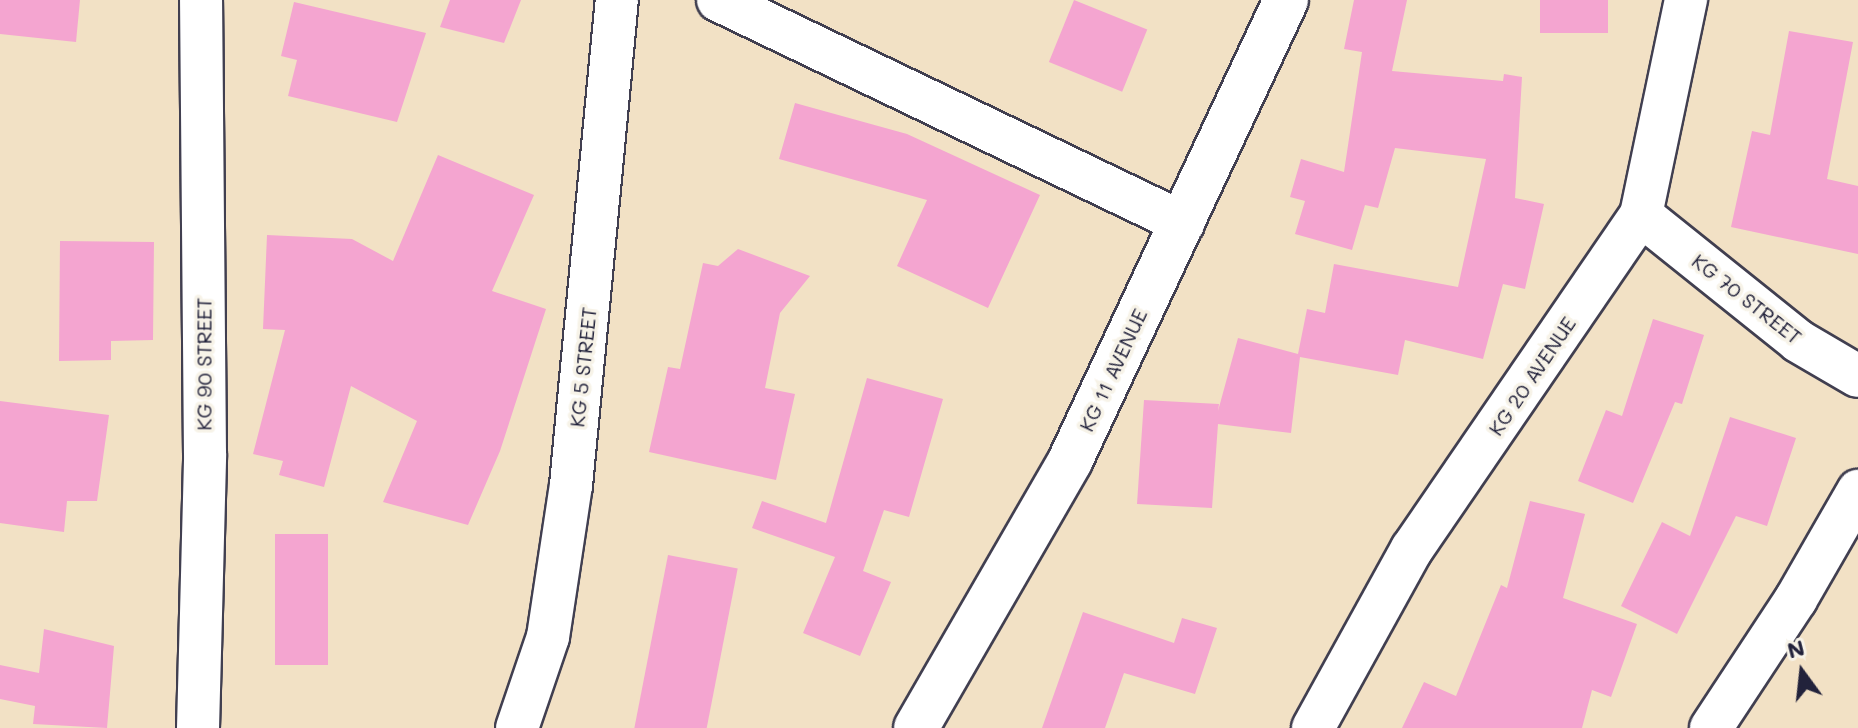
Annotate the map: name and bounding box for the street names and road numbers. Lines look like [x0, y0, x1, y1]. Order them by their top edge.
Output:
street label: KG 70 STREET [1687, 249, 1807, 349]
street label: KG 90 STREET [192, 297, 216, 431]
street label: KG 11 AVENUE [1074, 305, 1152, 435]
street label: KG 5 STREET [565, 306, 601, 428]
street label: KG 20 AVENUE [1483, 312, 1581, 440]

